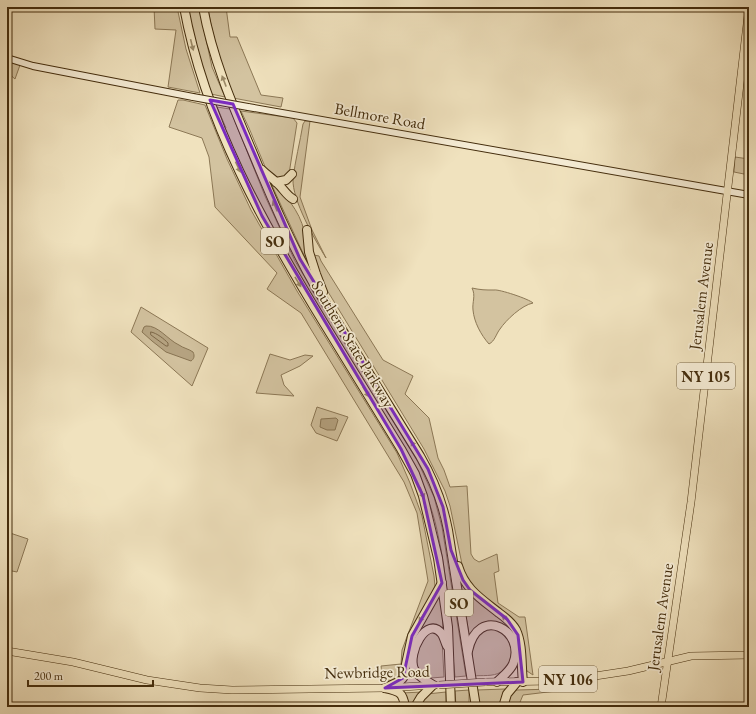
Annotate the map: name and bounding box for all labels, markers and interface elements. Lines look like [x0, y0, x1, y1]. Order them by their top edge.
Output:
one-way arrow [189, 39, 195, 51]
one-way arrow [220, 75, 226, 87]
street label: Bellmore Road [333, 98, 428, 134]
one-way arrow [235, 161, 241, 172]
one-way arrow [272, 201, 278, 212]
road number: SO [261, 228, 289, 254]
street label: Jerusalem Avenue [684, 241, 718, 353]
one-way arrow [295, 276, 302, 288]
street label: Southern State Parkway [307, 277, 400, 412]
road number: NY 105 [677, 363, 735, 389]
one-way arrow [363, 386, 370, 398]
one-way arrow [411, 440, 418, 452]
one-way arrow [420, 488, 426, 500]
street label: Jerusalem Avenue [642, 562, 678, 674]
road number: SO [445, 590, 473, 616]
one-way arrow [419, 611, 426, 623]
one-way arrow [502, 615, 511, 624]
street label: Newbridge Road [324, 661, 431, 683]
scale bar [28, 662, 153, 688]
road number: NY 106 [539, 666, 597, 692]
text: 200 m [34, 668, 64, 684]

